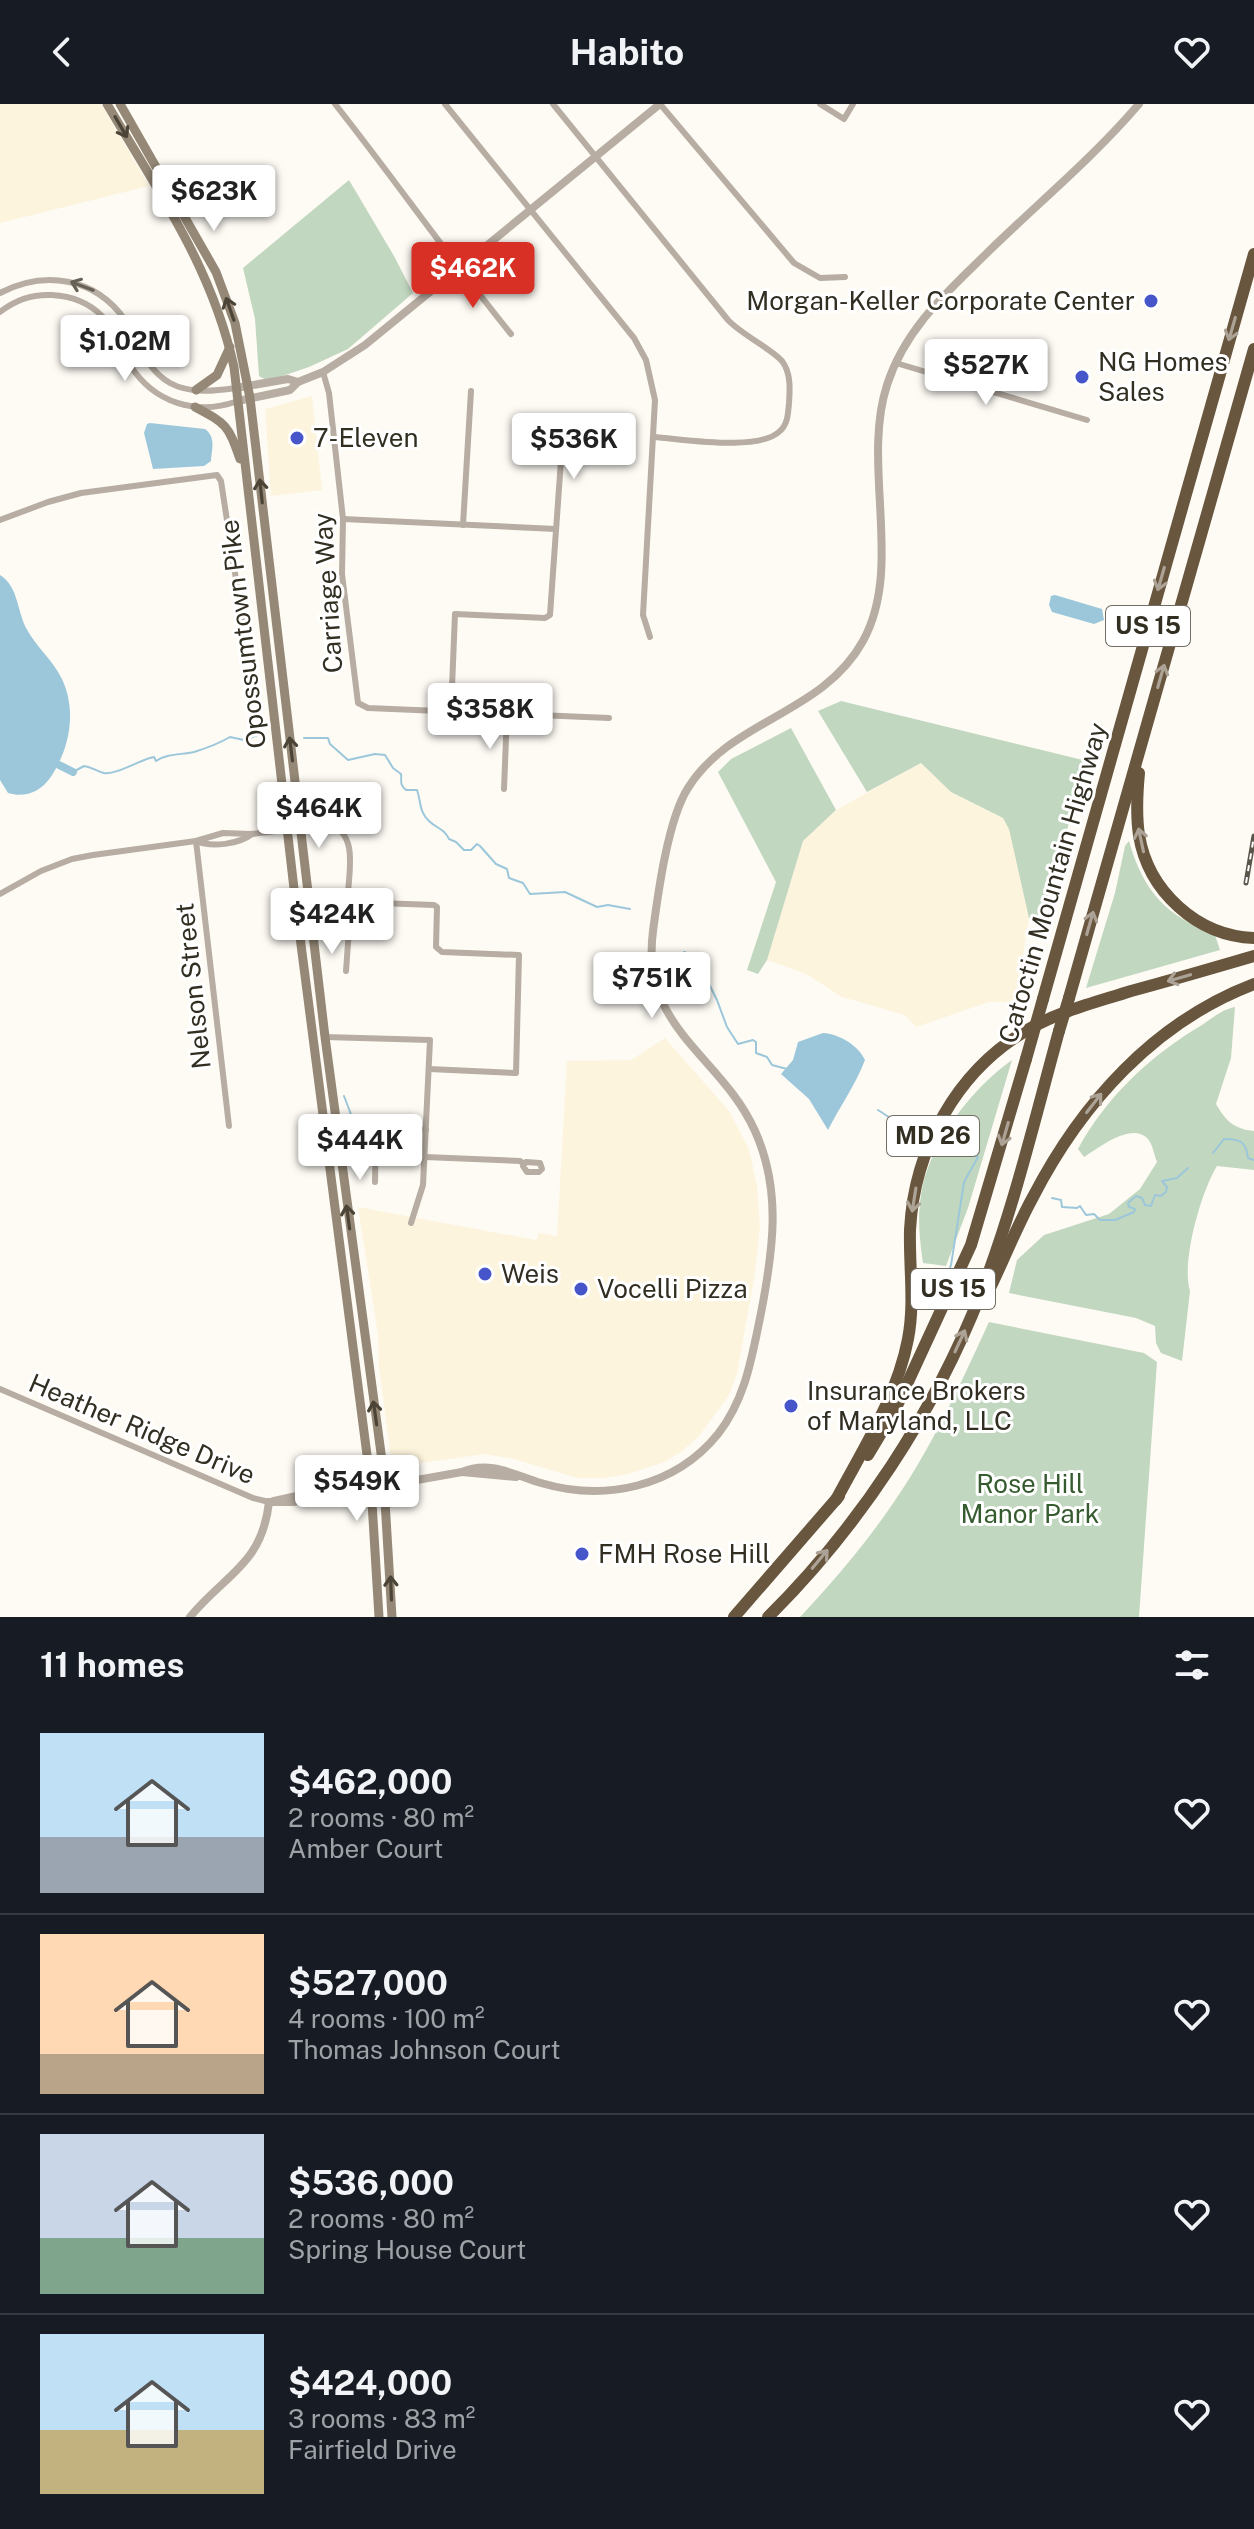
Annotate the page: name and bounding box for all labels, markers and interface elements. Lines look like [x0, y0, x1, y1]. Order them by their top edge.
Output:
icon: back [40, 30, 84, 74]
icon: heart [1170, 30, 1214, 74]
text: Habito [570, 31, 684, 73]
one-way arrow [113, 115, 129, 138]
pin: $623K [158, 165, 270, 233]
text: $623K [170, 175, 258, 206]
pin: $462K [417, 242, 529, 310]
text: $462K [429, 252, 517, 283]
one-way arrow [70, 278, 95, 292]
place label: Morgan-Keller Corporate Center [746, 285, 1135, 316]
marker: Morgan-Keller Corporate Center [1142, 292, 1160, 310]
one-way arrow [222, 297, 237, 322]
pin: $1.02M [60, 315, 190, 383]
one-way arrow [1224, 316, 1239, 342]
text: $1.02M [79, 325, 171, 356]
pin: $527K [930, 339, 1042, 407]
place label: NG Homes Sales [1098, 346, 1228, 407]
text: $527K [943, 349, 1029, 380]
marker: NG Homes Sales [1073, 368, 1091, 386]
pin: $536K [518, 413, 630, 481]
place label: 7-Eleven [313, 422, 419, 453]
text: $536K [530, 423, 618, 454]
marker: 7-Eleven [288, 429, 306, 447]
one-way arrow [253, 478, 268, 505]
street label: Carriage Way [306, 512, 349, 674]
street label: Opossumtown Pike [213, 518, 272, 750]
one-way arrow [1153, 566, 1168, 592]
road number: US 15 [1106, 606, 1190, 646]
one-way arrow [1154, 663, 1169, 689]
pin: $358K [434, 683, 546, 751]
text: $358K [446, 693, 534, 724]
street label: Catoctin Mountain Highway [992, 719, 1113, 1047]
one-way arrow [283, 737, 298, 763]
pin: $464K [263, 782, 375, 850]
text: $464K [275, 792, 363, 823]
one-way arrow [1133, 827, 1148, 853]
pin: $424K [276, 888, 388, 956]
text: $424K [289, 898, 375, 929]
street label: Nelson Street [168, 901, 217, 1071]
one-way arrow [1084, 910, 1099, 936]
pin: $751K [596, 952, 708, 1020]
text: $751K [611, 962, 693, 993]
one-way arrow [1167, 971, 1193, 986]
one-way arrow [1085, 1093, 1103, 1114]
pin: $444K [304, 1114, 416, 1182]
road number: MD 26 [887, 1116, 979, 1156]
one-way arrow [997, 1120, 1012, 1146]
text: $444K [316, 1124, 404, 1155]
one-way arrow [906, 1187, 921, 1212]
one-way arrow [340, 1205, 355, 1230]
place label: Weis [501, 1258, 559, 1289]
marker: Weis [476, 1265, 494, 1283]
road number: US 15 [911, 1269, 995, 1309]
place label: Vocelli Pizza [597, 1273, 748, 1304]
marker: Vocelli Pizza [572, 1280, 590, 1298]
one-way arrow [953, 1329, 968, 1353]
street label: Heather Ridge Drive [24, 1367, 260, 1490]
place label: Insurance Brokers of Maryland, LLC [807, 1375, 1026, 1436]
marker: Insurance Brokers of Maryland, LLC [782, 1397, 800, 1415]
one-way arrow [367, 1401, 382, 1426]
pin: $549K [301, 1455, 413, 1523]
text: $549K [313, 1465, 401, 1496]
park label: Rose Hill Manor Park [961, 1468, 1099, 1529]
place label: FMH Rose Hill [598, 1538, 770, 1569]
marker: FMH Rose Hill [573, 1545, 591, 1563]
one-way arrow [811, 1550, 829, 1570]
one-way arrow [383, 1575, 398, 1602]
icon: filters [1170, 1643, 1214, 1687]
text: 11 homes [40, 1645, 184, 1685]
text: $462,000 [288, 1762, 452, 1802]
icon: home [104, 1765, 200, 1861]
icon: heart [1170, 1791, 1214, 1835]
text: 2 rooms · 80 m² [288, 1802, 474, 1833]
text: Amber Court [288, 1833, 443, 1864]
text: $527,000 [288, 1963, 448, 2003]
icon: home [104, 1966, 200, 2062]
icon: heart [1170, 1992, 1214, 2036]
text: 4 rooms · 100 m² [288, 2003, 484, 2034]
text: Thomas Johnson Court [288, 2034, 561, 2065]
text: $536,000 [288, 2163, 454, 2203]
icon: home [104, 2166, 200, 2262]
icon: heart [1170, 2192, 1214, 2236]
text: 2 rooms · 80 m² [288, 2203, 474, 2234]
text: Spring House Court [288, 2234, 526, 2265]
text: $424,000 [288, 2363, 452, 2403]
icon: home [104, 2366, 200, 2462]
icon: heart [1170, 2392, 1214, 2436]
text: 3 rooms · 83 m² [288, 2403, 475, 2434]
text: Fairfield Drive [288, 2434, 457, 2465]

